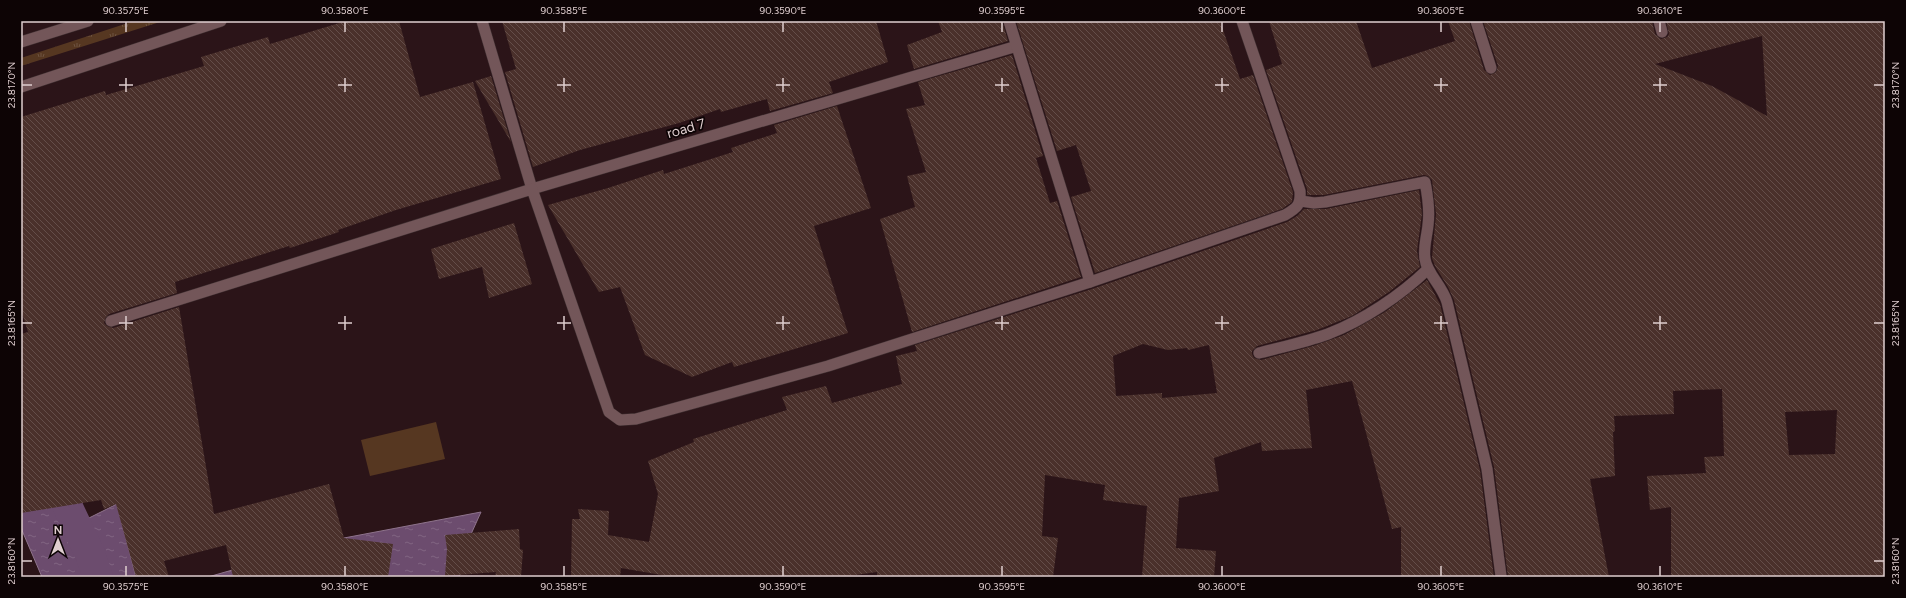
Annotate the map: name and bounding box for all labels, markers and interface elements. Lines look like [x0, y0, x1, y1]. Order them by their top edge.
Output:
text: 90.3575°E [103, 4, 149, 17]
text: 90.3580°E [321, 4, 369, 17]
text: 90.3585°E [541, 4, 587, 17]
text: 90.3590°E [759, 4, 807, 17]
text: 90.3595°E [979, 4, 1025, 17]
text: 90.3600°E [1198, 4, 1246, 17]
text: 90.3605°E [1417, 4, 1465, 17]
text: 90.3610°E [1637, 4, 1683, 17]
text: 23.8170°N [5, 62, 18, 108]
text: 23.8170°N [1889, 62, 1902, 108]
street label: road 7 [665, 115, 708, 142]
text: 23.8165°N [5, 300, 18, 346]
text: 23.8165°N [1889, 300, 1902, 346]
north arrow [38, 520, 78, 560]
text: N [54, 524, 62, 537]
text: 23.8160°N [5, 538, 18, 584]
text: 23.8160°N [1889, 538, 1902, 584]
text: 90.3575°E [103, 580, 149, 593]
text: 90.3580°E [321, 580, 369, 593]
text: 90.3585°E [541, 580, 587, 593]
text: 90.3590°E [759, 580, 807, 593]
text: 90.3595°E [979, 580, 1025, 593]
text: 90.3600°E [1198, 580, 1246, 593]
text: 90.3605°E [1417, 580, 1465, 593]
text: 90.3610°E [1637, 580, 1683, 593]

